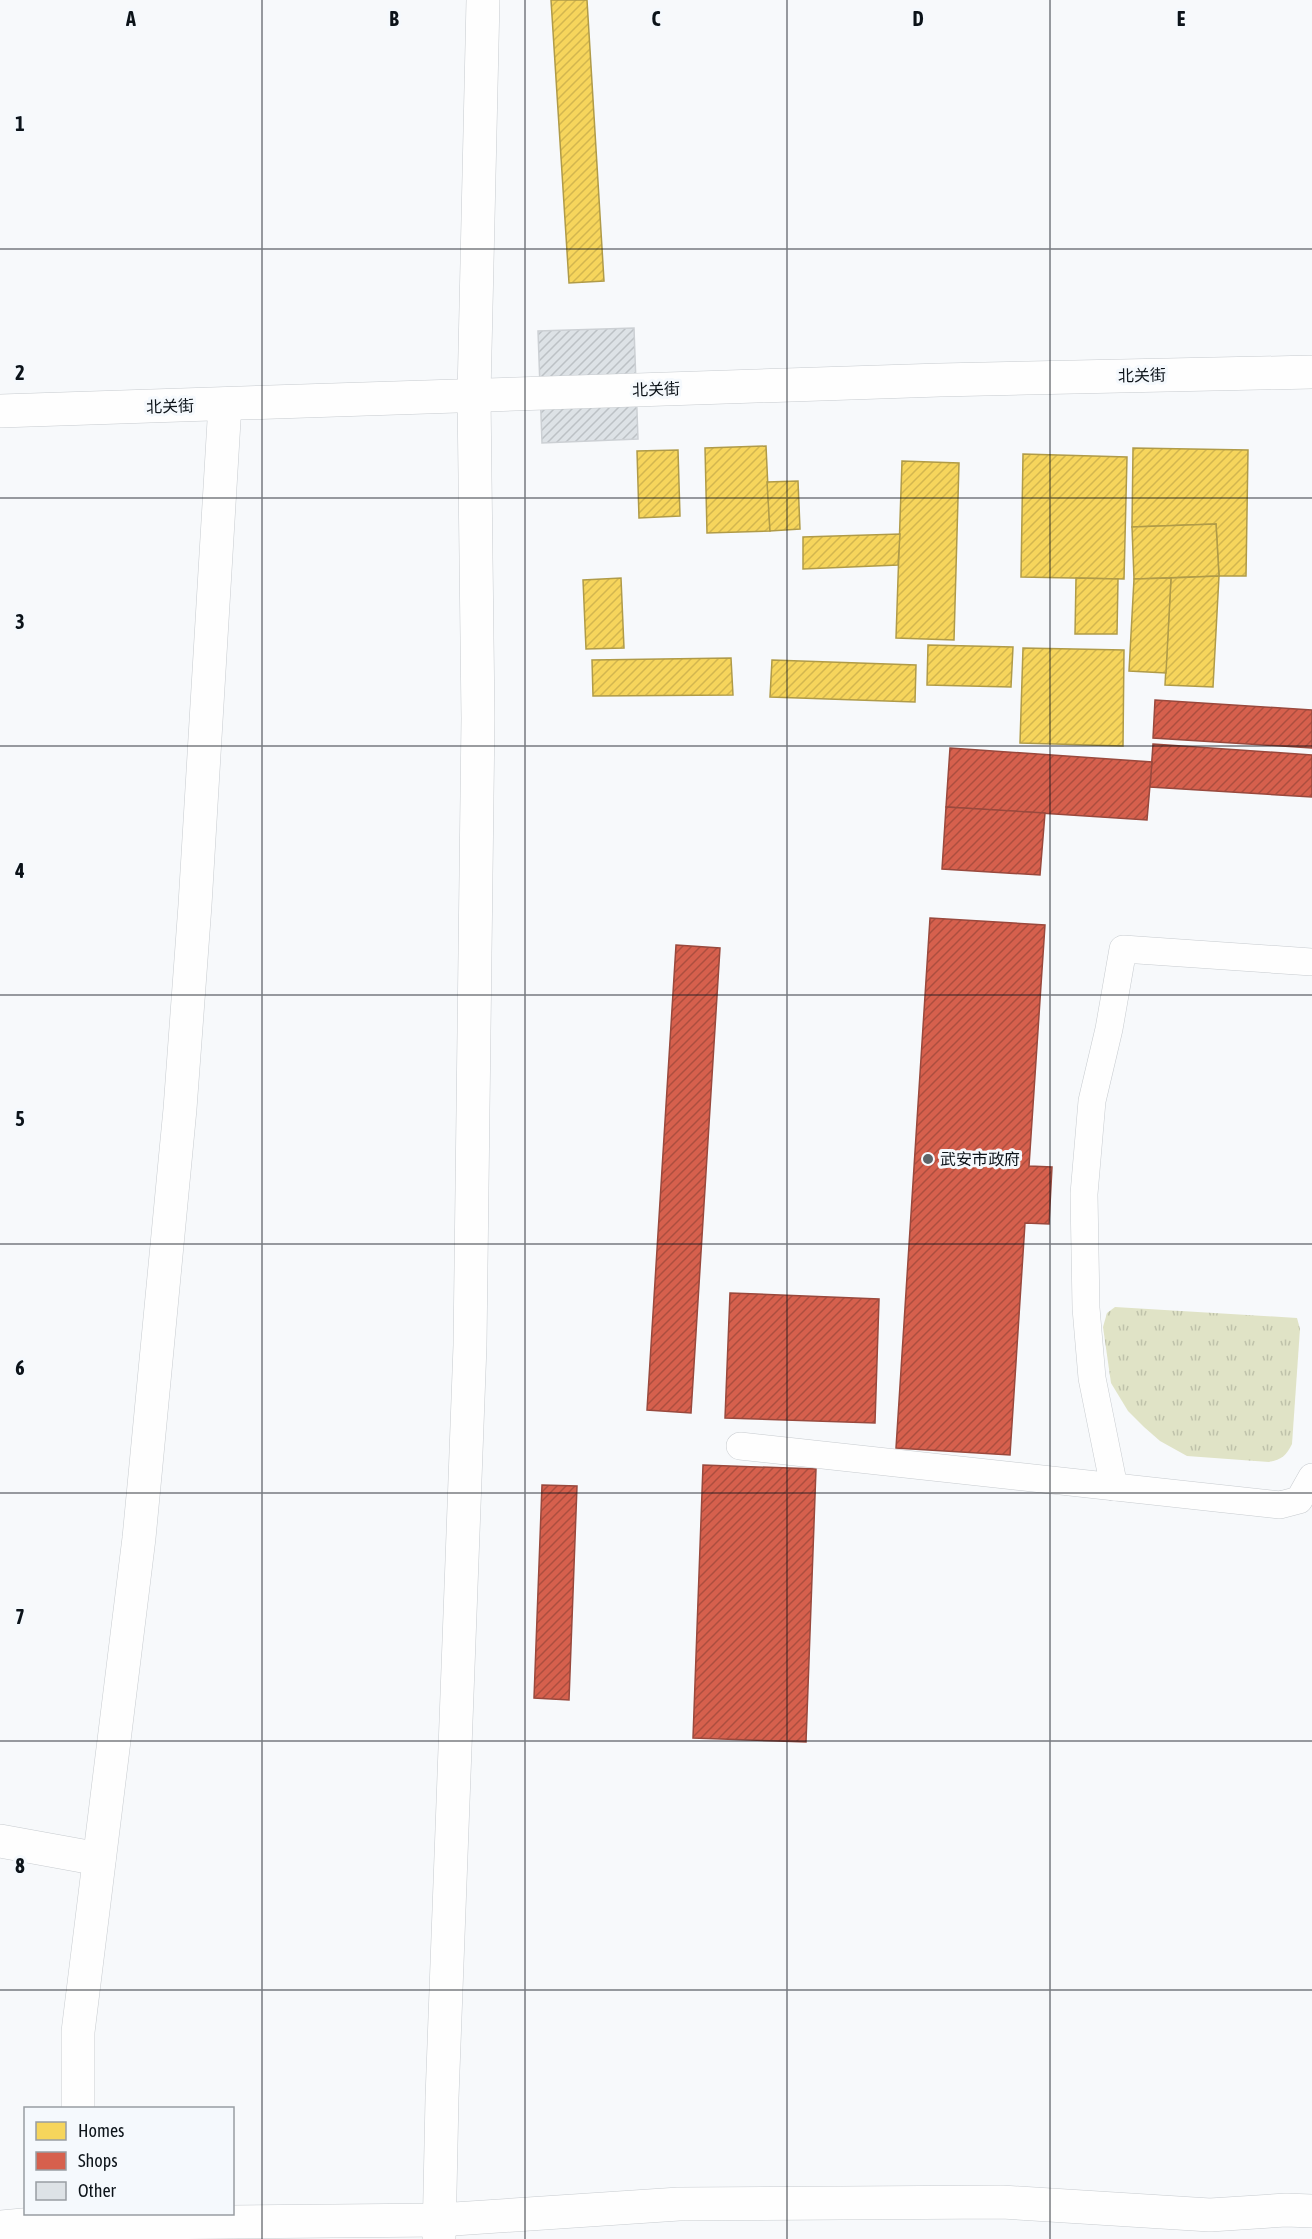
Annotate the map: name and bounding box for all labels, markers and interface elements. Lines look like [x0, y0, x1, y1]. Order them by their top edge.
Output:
text: A [125, 7, 136, 30]
text: B [389, 7, 399, 30]
text: C [652, 7, 661, 30]
text: D [912, 7, 924, 30]
text: E [1177, 7, 1186, 30]
text: 1 [15, 112, 25, 135]
text: 2 [15, 361, 25, 384]
street label: 北关街 [1118, 366, 1166, 384]
street label: 北关街 [632, 379, 680, 399]
street label: 北关街 [146, 396, 194, 416]
text: 3 [15, 610, 25, 633]
text: 4 [14, 859, 25, 882]
text: 5 [15, 1107, 25, 1130]
place label: 武安市政府 [940, 1150, 1020, 1168]
marker: 武安市政府 [921, 1152, 935, 1166]
text: 6 [15, 1356, 25, 1379]
text: 7 [15, 1605, 25, 1628]
text: 8 [15, 1854, 25, 1877]
legend [24, 2107, 234, 2215]
text: Homes [78, 2120, 124, 2141]
text: Shops [78, 2150, 118, 2171]
text: Other [78, 2180, 117, 2201]

